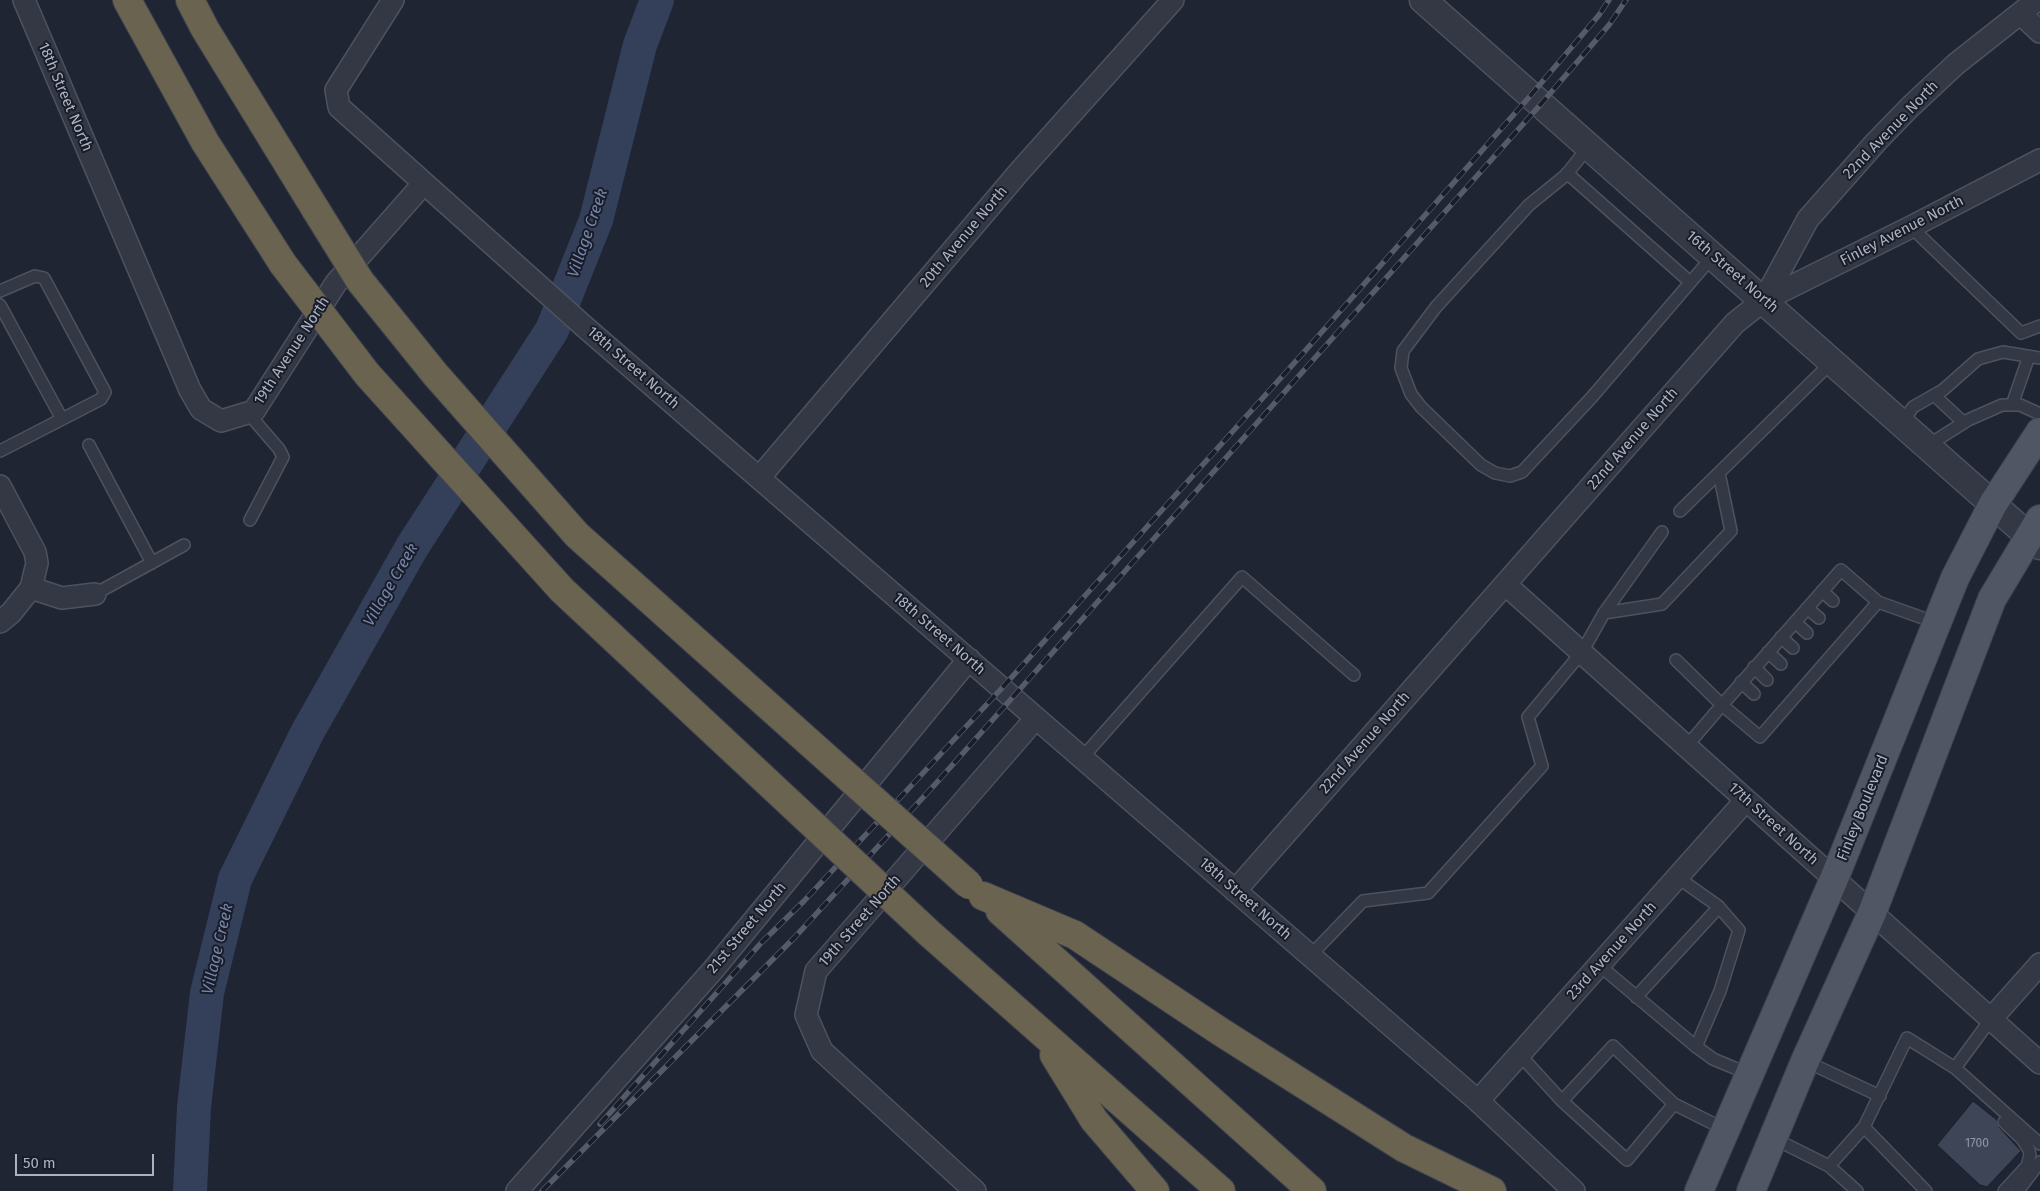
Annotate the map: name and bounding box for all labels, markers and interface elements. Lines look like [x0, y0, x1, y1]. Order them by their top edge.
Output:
street label: 18th Street North [34, 40, 96, 154]
street label: 22nd Avenue North [1840, 77, 1942, 183]
street label: 20th Avenue North [916, 183, 1012, 291]
water label: Village Creek [564, 186, 612, 280]
street label: Finley Avenue North [1837, 192, 1967, 270]
street label: 16th Street North [1682, 227, 1782, 317]
street label: 19th Avenue North [250, 294, 334, 408]
street label: 18th Street North [583, 323, 683, 413]
street label: 22nd Avenue North [1584, 384, 1682, 494]
water label: Village Creek [360, 540, 422, 630]
street label: 18th Street North [889, 589, 989, 679]
street label: 22nd Avenue North [1316, 688, 1414, 798]
street label: Finley Boulevard [1834, 753, 1892, 863]
street label: 17th Street North [1724, 779, 1822, 869]
street label: 18th Street North [1195, 854, 1295, 944]
street label: 19th Street North [815, 871, 905, 971]
street label: 21st Street North [704, 879, 790, 977]
street label: 23rd Avenue North [1563, 898, 1661, 1004]
water label: Village Creek [198, 902, 238, 996]
house number: 1700 [1965, 1137, 1989, 1151]
scale bar [18, 1144, 156, 1176]
text: 50 m [23, 1154, 56, 1172]

